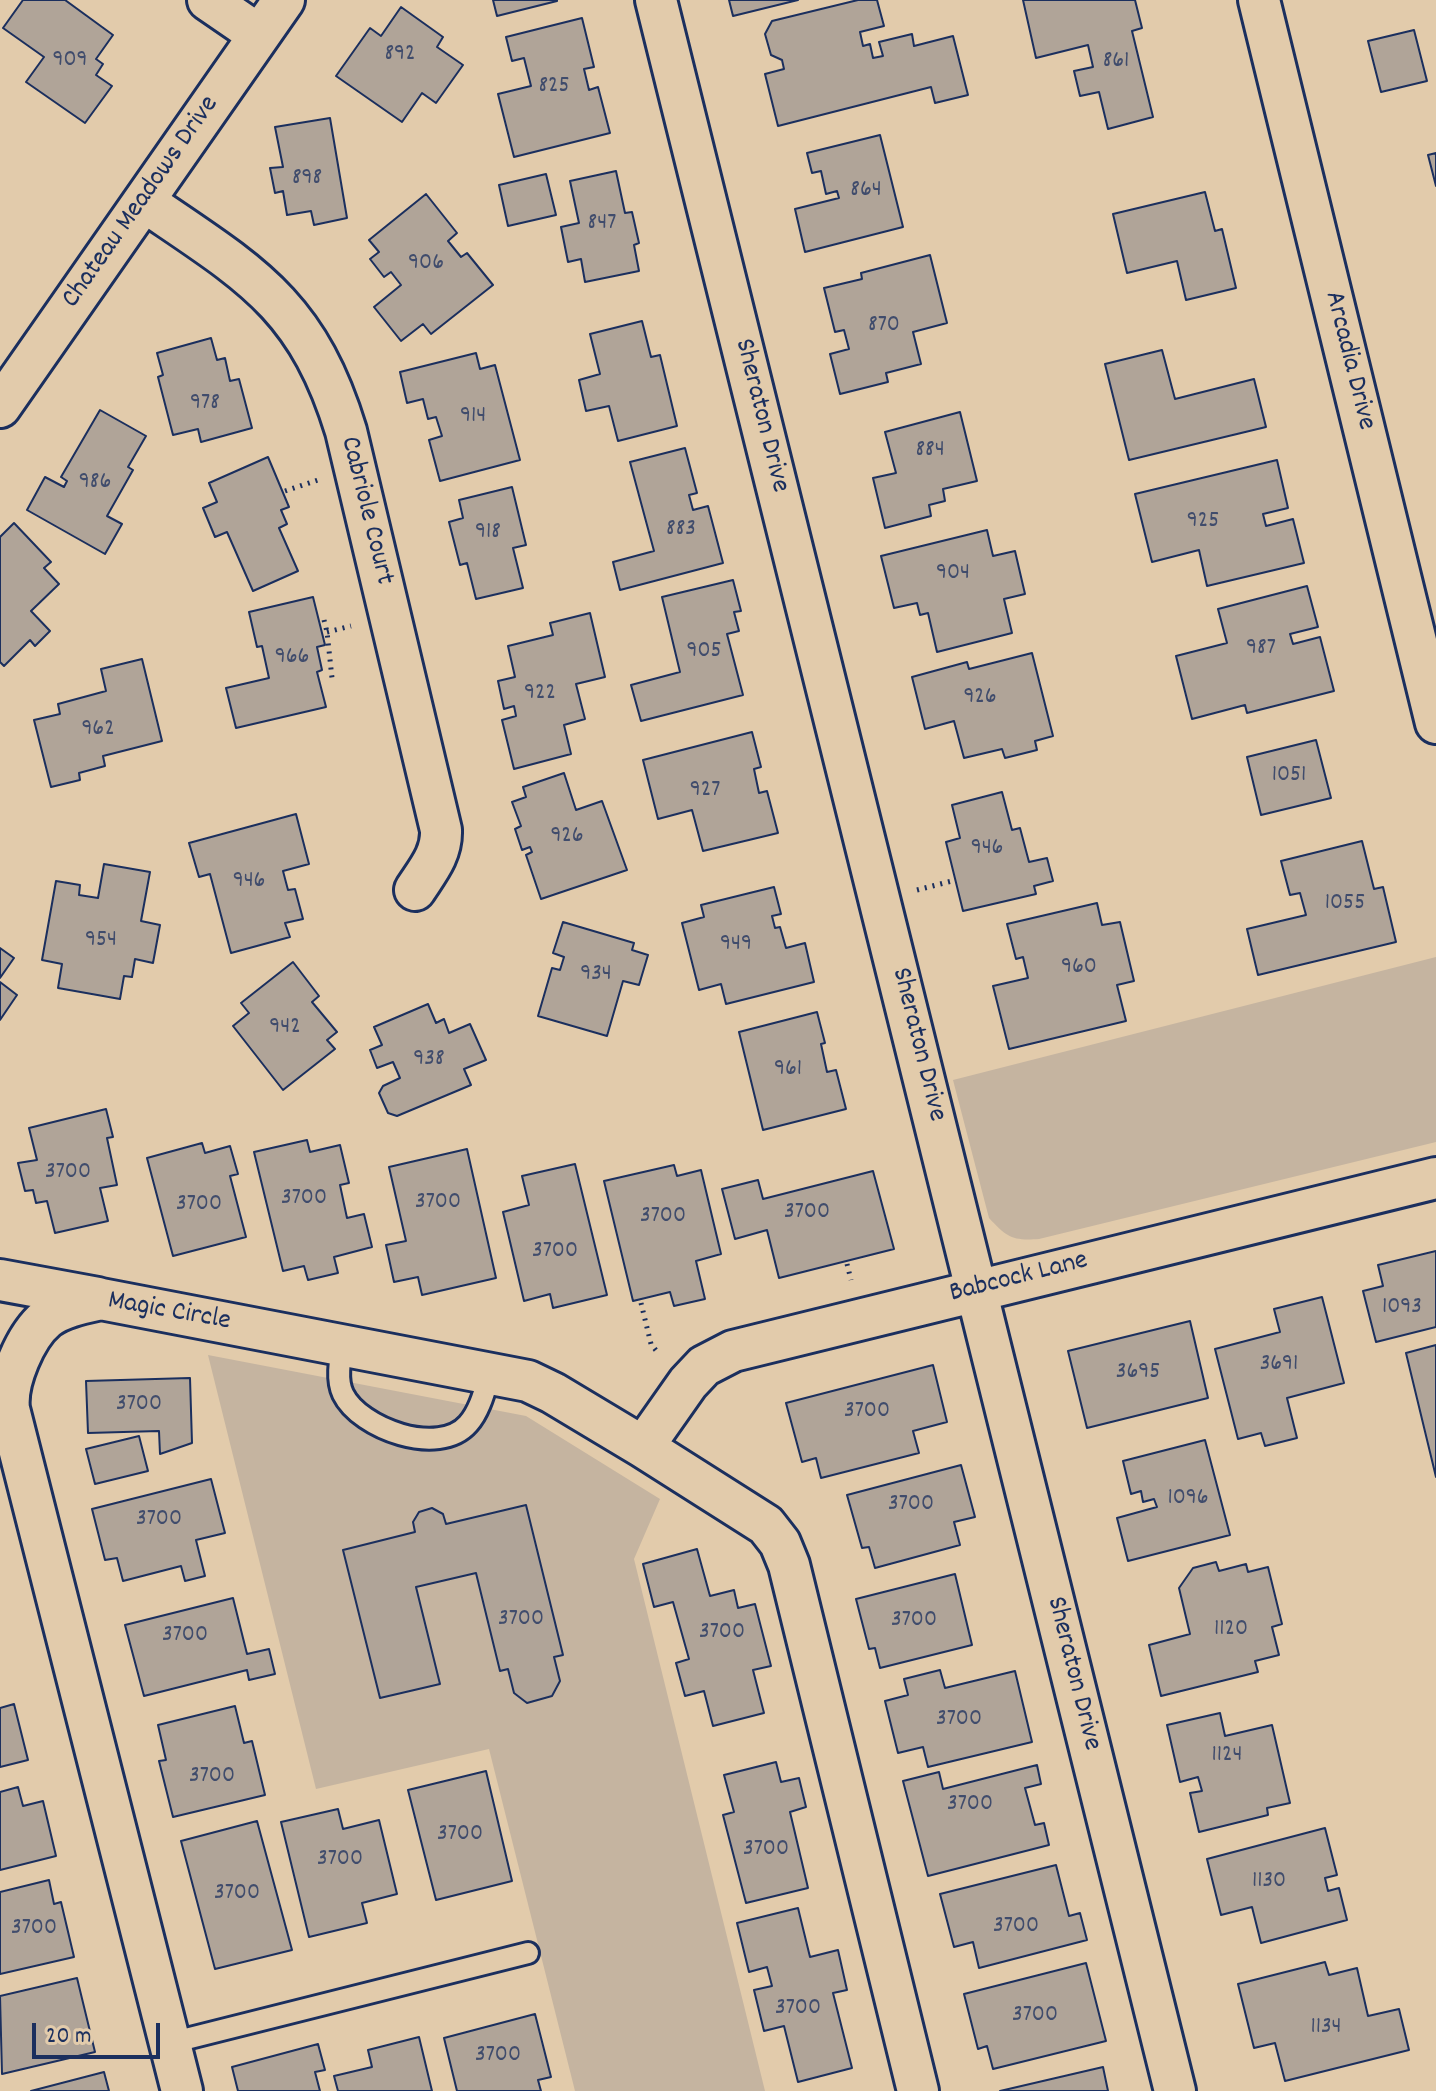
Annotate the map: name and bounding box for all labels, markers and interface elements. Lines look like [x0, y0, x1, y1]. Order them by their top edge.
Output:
house number: 892 [384, 42, 416, 70]
house number: 909 [52, 48, 88, 76]
house number: 861 [1103, 49, 1129, 77]
house number: 825 [538, 74, 570, 102]
street label: Chateau Meadows Drive [56, 90, 228, 316]
house number: 898 [292, 166, 322, 194]
house number: 864 [850, 178, 882, 206]
house number: 847 [588, 211, 616, 239]
house number: 906 [408, 251, 444, 279]
street label: Arcadia Drive [1315, 288, 1381, 434]
house number: 870 [868, 313, 900, 341]
street label: Sheraton Drive [725, 336, 795, 496]
house number: 978 [190, 391, 220, 419]
house number: 914 [460, 404, 486, 432]
street label: Cabriole Court [330, 433, 400, 589]
house number: 884 [915, 438, 945, 466]
house number: 986 [79, 470, 111, 498]
house number: 925 [1187, 509, 1219, 537]
house number: 883 [666, 517, 696, 545]
house number: 918 [475, 520, 501, 548]
house number: 904 [936, 561, 970, 589]
house number: 987 [1246, 636, 1276, 664]
house number: 905 [686, 639, 722, 667]
house number: 966 [275, 645, 309, 673]
house number: 922 [524, 681, 556, 709]
house number: 926 [963, 685, 997, 713]
house number: 962 [81, 717, 115, 745]
house number: 1051 [1272, 763, 1306, 791]
house number: 927 [690, 778, 720, 806]
house number: 926 [550, 824, 584, 852]
house number: 946 [971, 836, 1003, 864]
house number: 946 [233, 869, 265, 897]
house number: 1055 [1325, 891, 1365, 919]
house number: 954 [85, 928, 117, 956]
house number: 949 [720, 932, 752, 960]
house number: 960 [1061, 955, 1097, 983]
house number: 934 [580, 962, 612, 990]
street label: Sheraton Drive [882, 965, 952, 1125]
house number: 942 [269, 1015, 301, 1043]
house number: 938 [413, 1047, 445, 1075]
house number: 961 [774, 1057, 802, 1085]
house number: 3700 [45, 1160, 91, 1188]
house number: 3700 [281, 1186, 327, 1214]
house number: 3700 [415, 1190, 461, 1218]
house number: 3700 [176, 1192, 222, 1220]
house number: 3700 [784, 1200, 830, 1228]
house number: 3700 [640, 1204, 686, 1232]
house number: 3700 [532, 1239, 578, 1267]
street label: Babcock Lane [946, 1246, 1092, 1312]
street label: Magic Circle [105, 1286, 233, 1340]
house number: 1093 [1382, 1295, 1422, 1323]
house number: 3691 [1260, 1352, 1298, 1380]
house number: 3695 [1116, 1360, 1160, 1388]
house number: 3700 [116, 1392, 162, 1420]
house number: 3700 [844, 1399, 890, 1427]
house number: 1096 [1167, 1486, 1209, 1514]
house number: 3700 [888, 1492, 934, 1520]
house number: 3700 [136, 1507, 182, 1535]
street label: Sheraton Drive [1037, 1594, 1107, 1754]
house number: 3700 [498, 1607, 544, 1635]
house number: 3700 [891, 1608, 937, 1636]
house number: 1120 [1214, 1617, 1248, 1645]
house number: 3700 [699, 1620, 745, 1648]
house number: 3700 [162, 1623, 208, 1651]
house number: 3700 [936, 1707, 982, 1735]
house number: 1124 [1212, 1743, 1242, 1771]
house number: 3700 [189, 1764, 235, 1792]
house number: 3700 [947, 1792, 993, 1820]
house number: 3700 [437, 1822, 483, 1850]
house number: 3700 [743, 1837, 789, 1865]
house number: 3700 [317, 1847, 363, 1875]
house number: 1130 [1252, 1869, 1286, 1897]
house number: 3700 [214, 1881, 260, 1909]
house number: 3700 [993, 1914, 1039, 1942]
house number: 3700 [11, 1916, 57, 1944]
house number: 3700 [775, 1996, 821, 2024]
house number: 3700 [1012, 2003, 1058, 2031]
scale bar [36, 2007, 164, 2057]
house number: 1134 [1310, 2015, 1342, 2043]
text: 20 m [46, 2020, 92, 2054]
house number: 3700 [475, 2043, 521, 2071]

